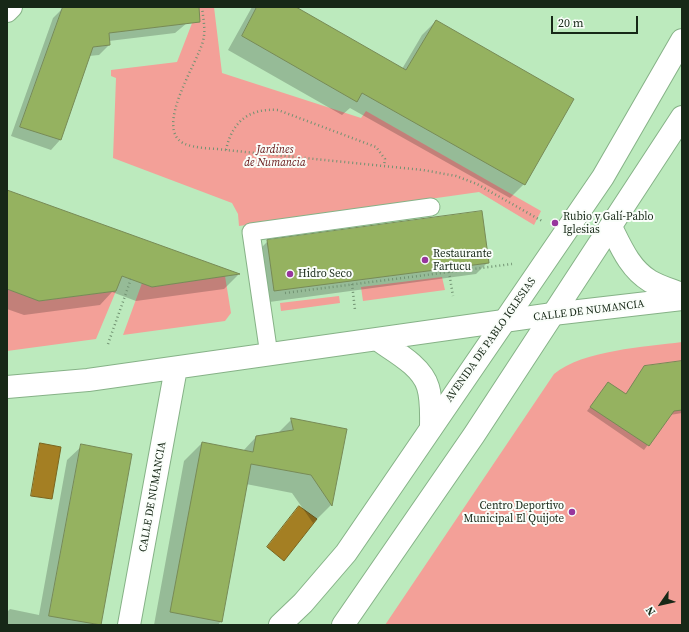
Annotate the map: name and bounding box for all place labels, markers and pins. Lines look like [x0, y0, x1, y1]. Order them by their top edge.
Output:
place label: Rubio y Galí-Pablo Iglesias [563, 210, 654, 236]
marker: Rubio y Galí-Pablo Iglesias [550, 218, 560, 228]
place label: Restaurante Fartucu [433, 247, 492, 273]
marker: Restaurante Fartucu [420, 255, 430, 265]
place label: Hidro Seco [298, 267, 352, 281]
marker: Hidro Seco [285, 269, 295, 279]
place label: Centro Deportivo Municipal El Quijote [463, 499, 564, 525]
marker: Centro Deportivo Municipal El Quijote [567, 507, 577, 517]

